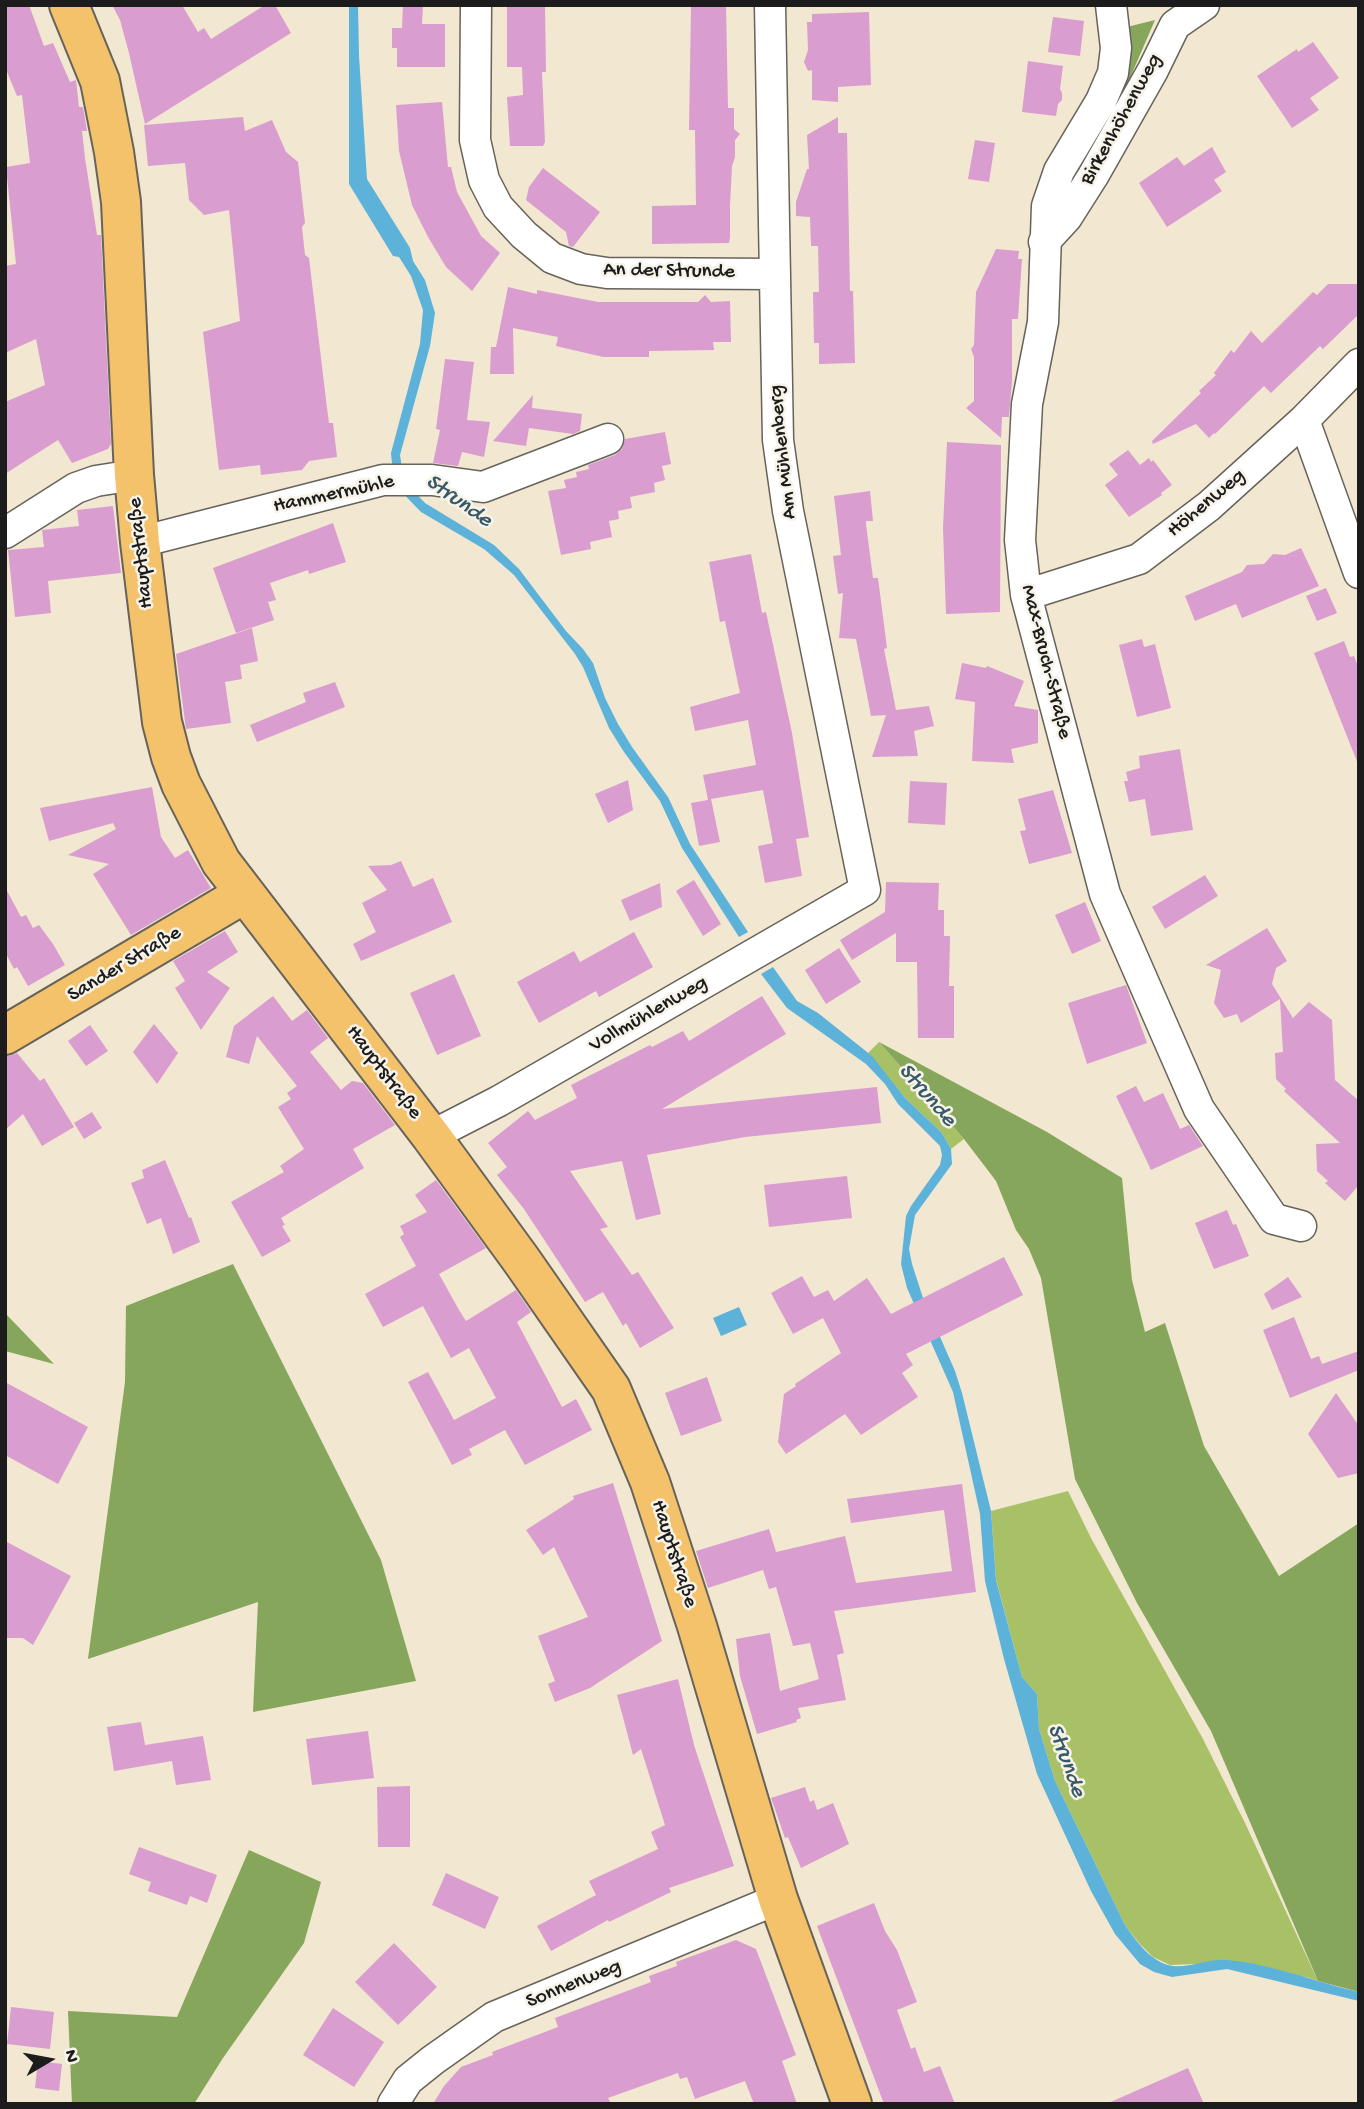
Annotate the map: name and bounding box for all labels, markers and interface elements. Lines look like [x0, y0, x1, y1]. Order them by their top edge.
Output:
street label: Birkenhöhenweg [1076, 50, 1168, 190]
street label: An der Strunde [603, 258, 735, 286]
street label: Am Mühlenberg [764, 384, 804, 520]
street label: Höhenweg [1163, 464, 1251, 544]
water label: Strunde [419, 469, 497, 535]
street label: Hammermühle [271, 470, 397, 520]
street label: Hauptstraße [124, 496, 160, 610]
street label: Max-Bruch-Straße [1014, 582, 1076, 742]
street label: Sander Straße [64, 921, 186, 1009]
street label: Vollmühlenweg [585, 971, 713, 1059]
street label: Hauptstraße [339, 1021, 427, 1125]
water label: Strunde [891, 1059, 961, 1133]
street label: Hauptstraße [644, 1497, 702, 1611]
water label: Strunde [1039, 1721, 1091, 1801]
street label: Sonnenweg [523, 1954, 625, 2016]
north arrow [14, 2025, 84, 2095]
text: N [58, 2048, 83, 2064]

